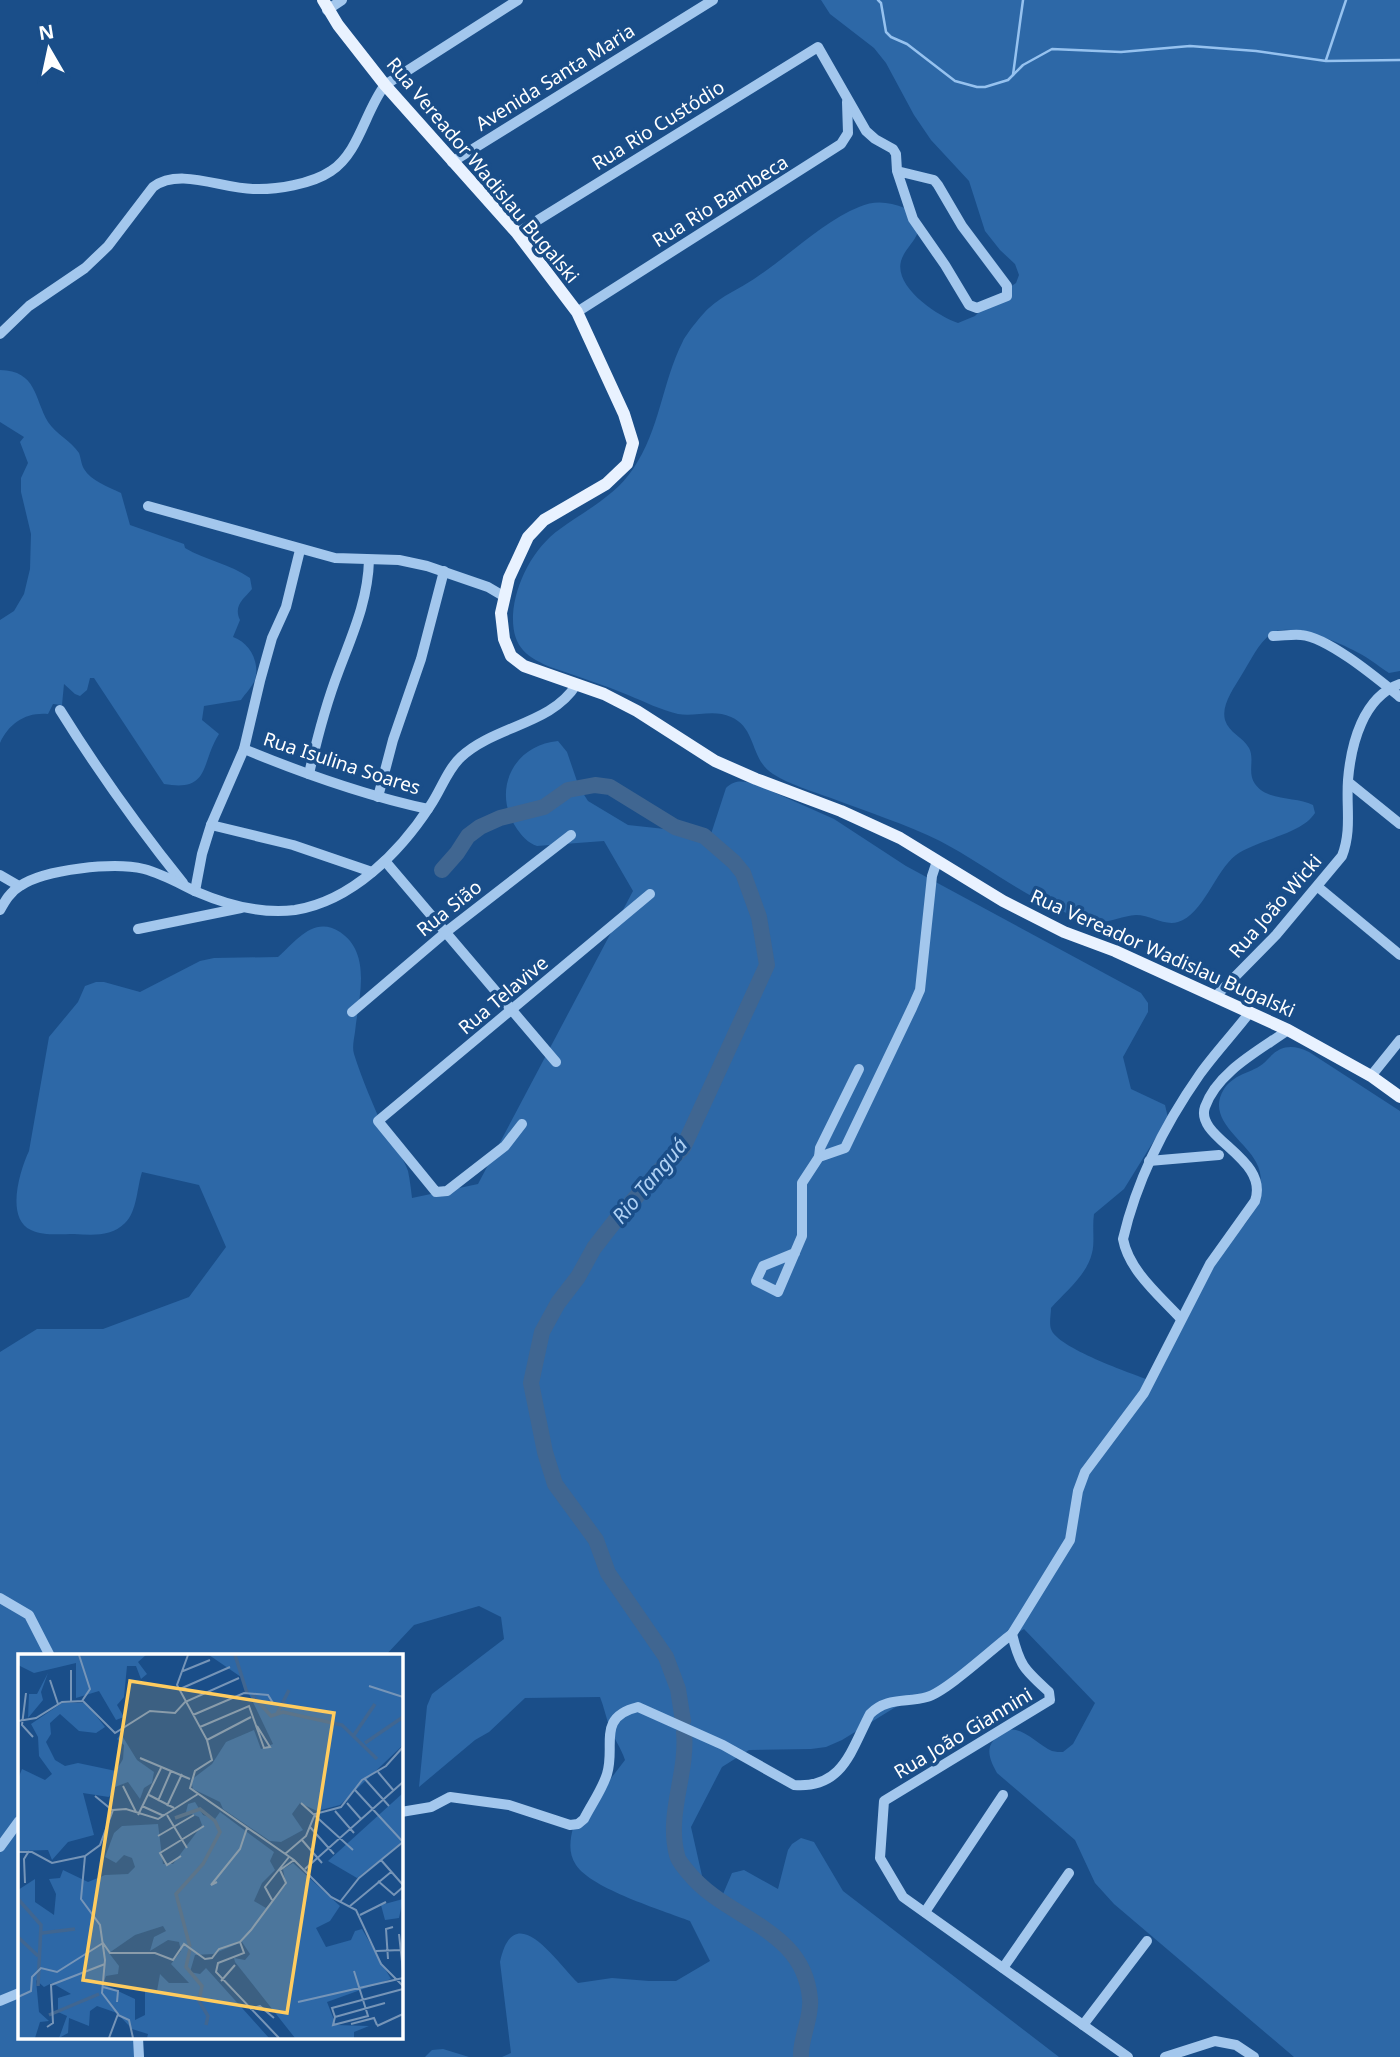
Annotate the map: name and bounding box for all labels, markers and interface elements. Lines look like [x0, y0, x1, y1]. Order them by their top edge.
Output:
north arrow [14, 14, 84, 84]
street label: Avenida Santa Maria [471, 17, 639, 137]
text: N [37, 18, 56, 46]
street label: Rua Vereador Wadislau Bugalski [381, 52, 585, 288]
street label: Rua Rio Custódio [587, 74, 729, 176]
street label: Rua Rio Bambeca [647, 149, 793, 253]
street label: Rua Isulina Soares [260, 725, 424, 801]
street label: Rua João Wicki [1223, 849, 1327, 963]
street label: Rua Sião [411, 874, 487, 942]
street label: Rua Vereador Wadislau Bugalski [1027, 883, 1299, 1023]
street label: Rua Telavive [453, 950, 553, 1040]
water label: Rio Tanguá [605, 1132, 693, 1229]
inset map [18, 1654, 402, 2039]
street label: Rua João Giannini [889, 1681, 1037, 1785]

